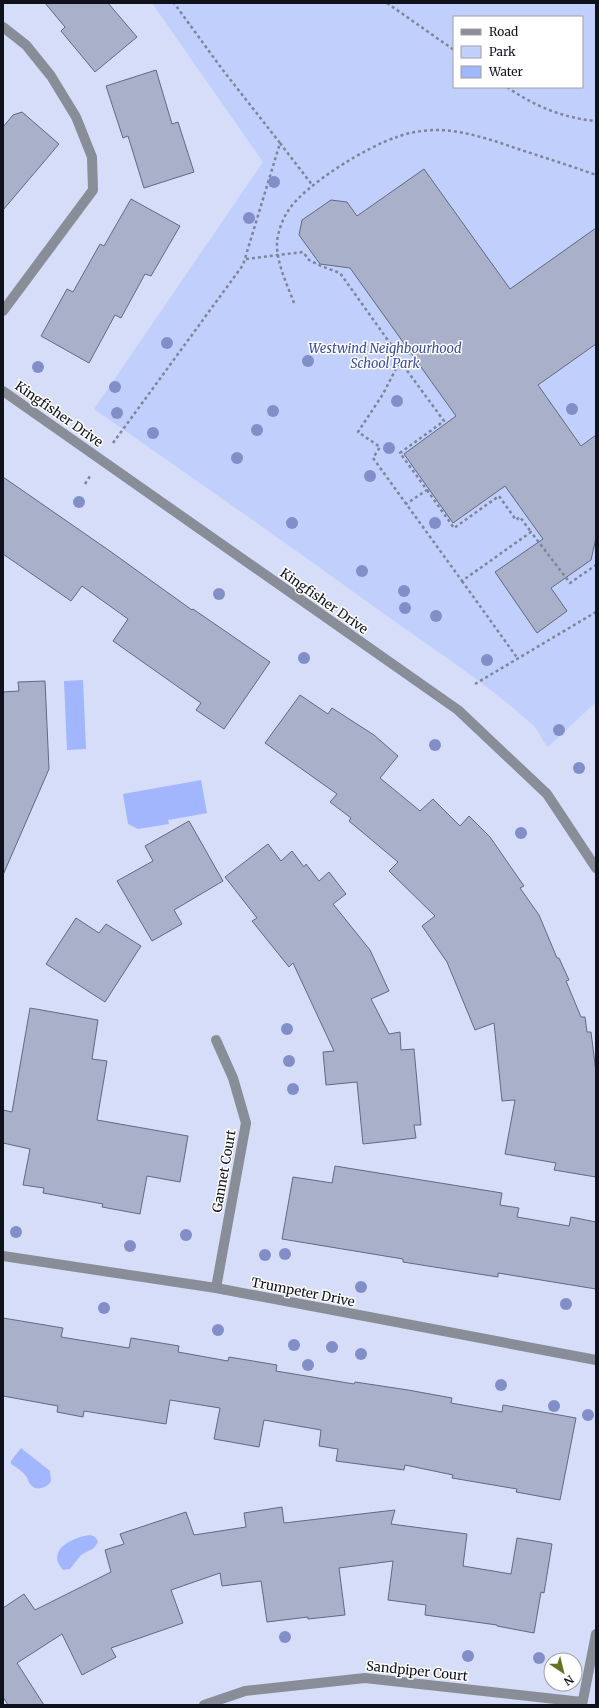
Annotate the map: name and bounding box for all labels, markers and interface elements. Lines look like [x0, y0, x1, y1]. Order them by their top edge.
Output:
legend [453, 16, 583, 88]
text: Road [489, 24, 518, 39]
text: Park [489, 44, 516, 59]
text: Water [488, 64, 524, 79]
park label: Westwind Neighbourhood School Park [308, 340, 462, 372]
street label: Kingfisher Drive [12, 377, 106, 451]
street label: Kingfisher Drive [277, 564, 371, 638]
street label: Gannet Court [208, 1128, 240, 1214]
street label: Trumpeter Drive [250, 1274, 356, 1310]
north arrow [543, 1652, 583, 1692]
street label: Sandpiper Court [365, 1657, 469, 1685]
text: N [561, 1672, 576, 1689]

